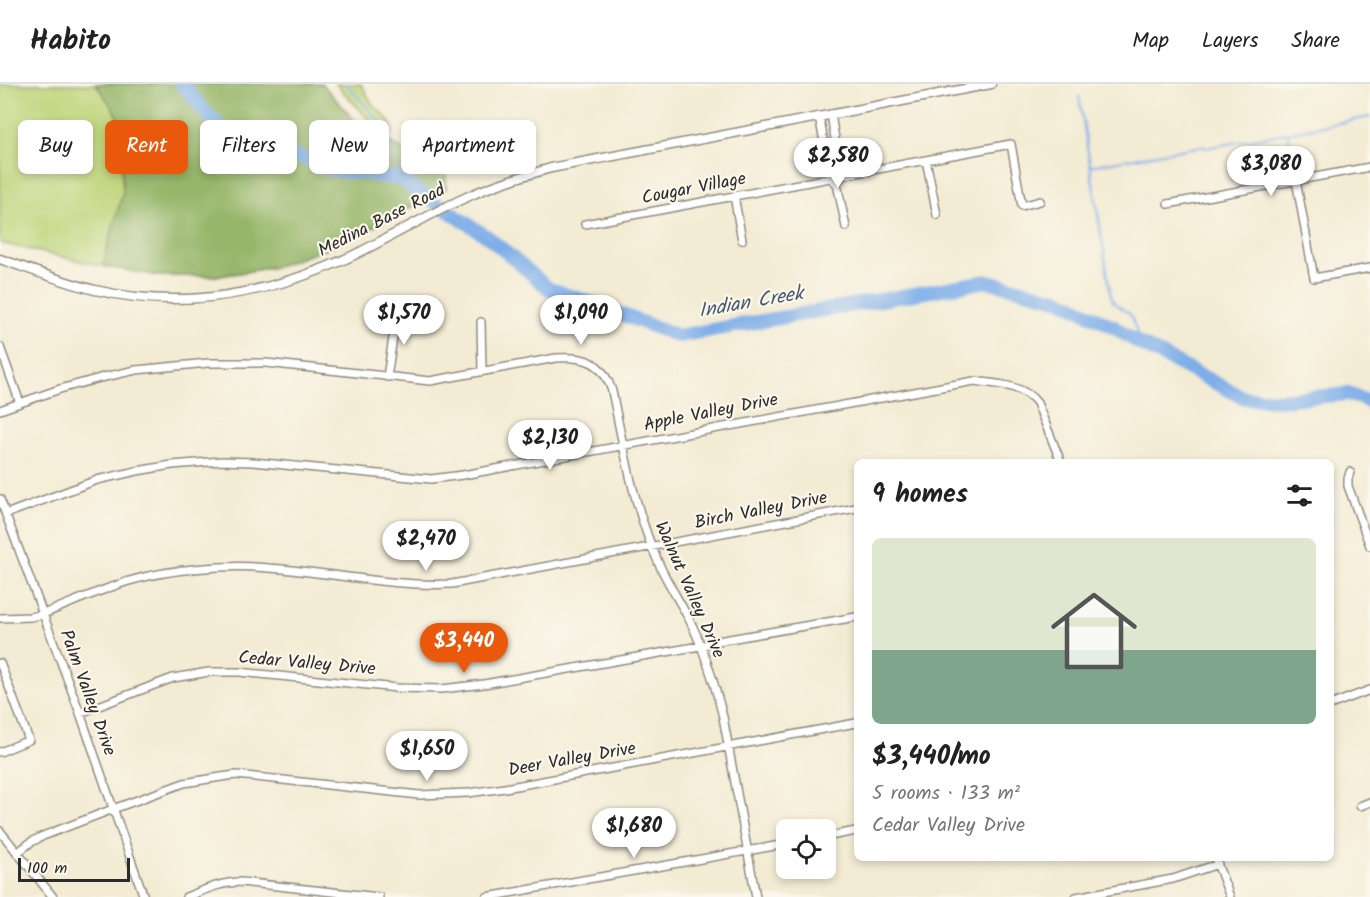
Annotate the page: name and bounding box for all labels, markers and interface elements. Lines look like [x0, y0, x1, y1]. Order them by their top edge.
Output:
text: Habito [30, 19, 111, 64]
text: Map [1132, 25, 1169, 58]
text: Layers [1202, 25, 1258, 58]
text: Share [1291, 25, 1340, 58]
chip: Buy [18, 120, 93, 174]
chip: Rent [105, 120, 188, 174]
chip: Filters [200, 120, 297, 174]
chip: New [309, 120, 389, 174]
chip: Apartment [401, 120, 536, 174]
pin: $2,580 [789, 138, 887, 189]
text: $2,580 [808, 141, 868, 173]
pin: $3,080 [1222, 146, 1320, 197]
text: $3,080 [1241, 149, 1301, 181]
street label: Cougar Village [639, 165, 749, 213]
street label: Medina Base Road [313, 176, 452, 266]
water label: Indian Creek [696, 278, 808, 328]
pin: $1,570 [355, 295, 453, 346]
pin: $1,090 [532, 295, 630, 346]
text: $1,570 [378, 298, 430, 330]
text: $1,090 [554, 298, 608, 330]
street label: Apple Valley Drive [641, 386, 781, 440]
pin: $2,130 [501, 420, 599, 471]
text: $2,130 [522, 423, 578, 455]
text: 9 homes [872, 474, 968, 516]
icon: filters [1283, 479, 1316, 512]
street label: Birch Valley Drive [692, 484, 830, 538]
street label: Walnut Valley Drive [646, 517, 732, 663]
pin: $2,470 [377, 521, 475, 572]
text: $2,470 [396, 524, 456, 556]
icon: home [1040, 577, 1148, 685]
pin: $3,440 [415, 623, 513, 674]
street label: Palm Valley Drive [51, 626, 123, 760]
text: $3,440 [434, 626, 494, 658]
street label: Cedar Valley Drive [237, 644, 377, 684]
pin: $1,650 [378, 731, 476, 782]
text: $1,650 [400, 734, 454, 766]
street label: Deer Valley Drive [506, 735, 638, 785]
text: $3,440/mo [872, 736, 991, 778]
text: 5 rooms · 133 m² [872, 778, 1020, 810]
pin: $1,680 [585, 808, 683, 859]
text: Cedar Valley Drive [872, 810, 1025, 842]
text: $1,680 [606, 811, 662, 843]
map controls [776, 819, 836, 879]
button: locate [776, 819, 836, 879]
scale bar [18, 855, 130, 882]
text: 100 m [27, 856, 67, 881]

